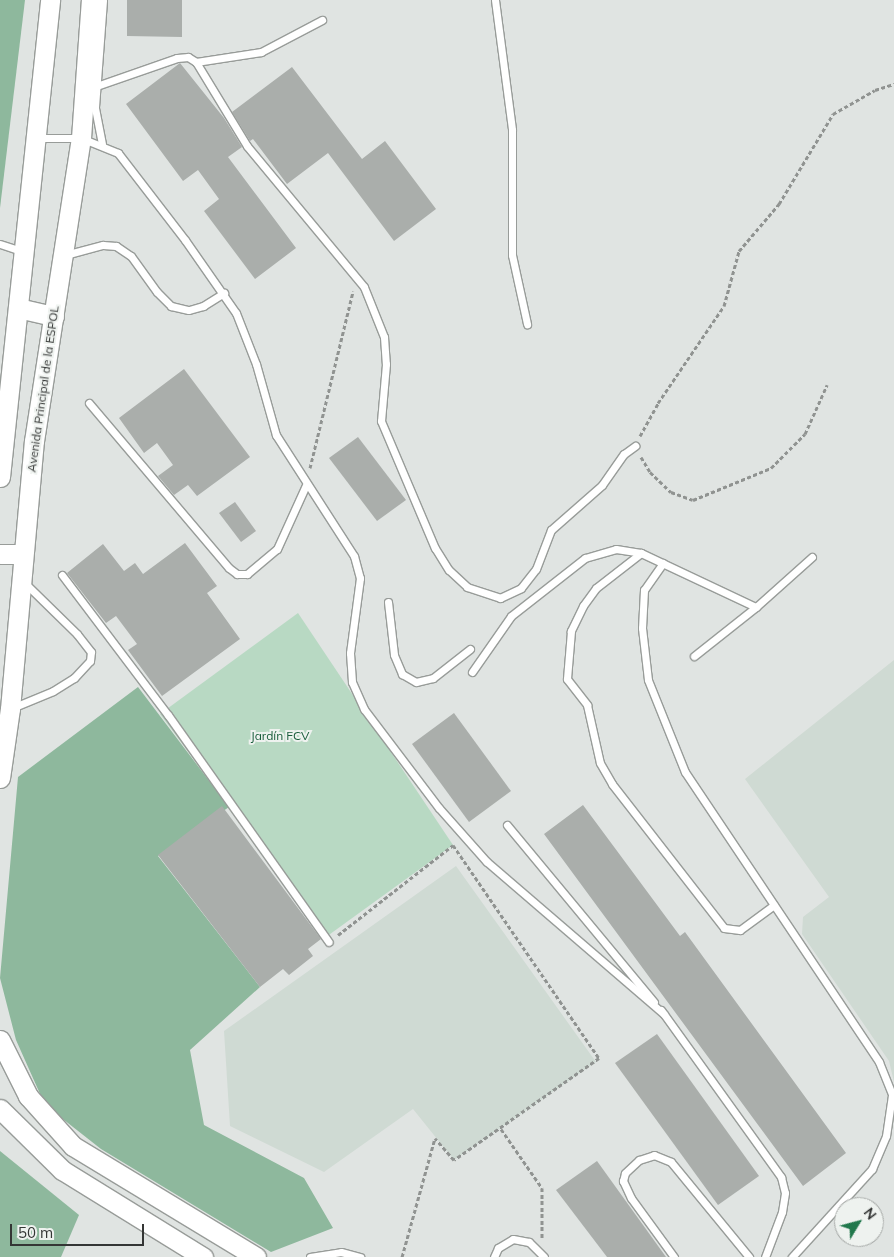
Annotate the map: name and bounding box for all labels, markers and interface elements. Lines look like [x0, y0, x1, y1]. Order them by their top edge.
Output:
street label: Avenida Principal de la ESPOL [24, 305, 62, 473]
park label: Jardín FCV [251, 729, 309, 743]
north arrow [834, 1197, 884, 1247]
text: N [860, 1204, 881, 1223]
scale bar [12, 1214, 146, 1246]
text: 50 m [18, 1223, 53, 1242]

